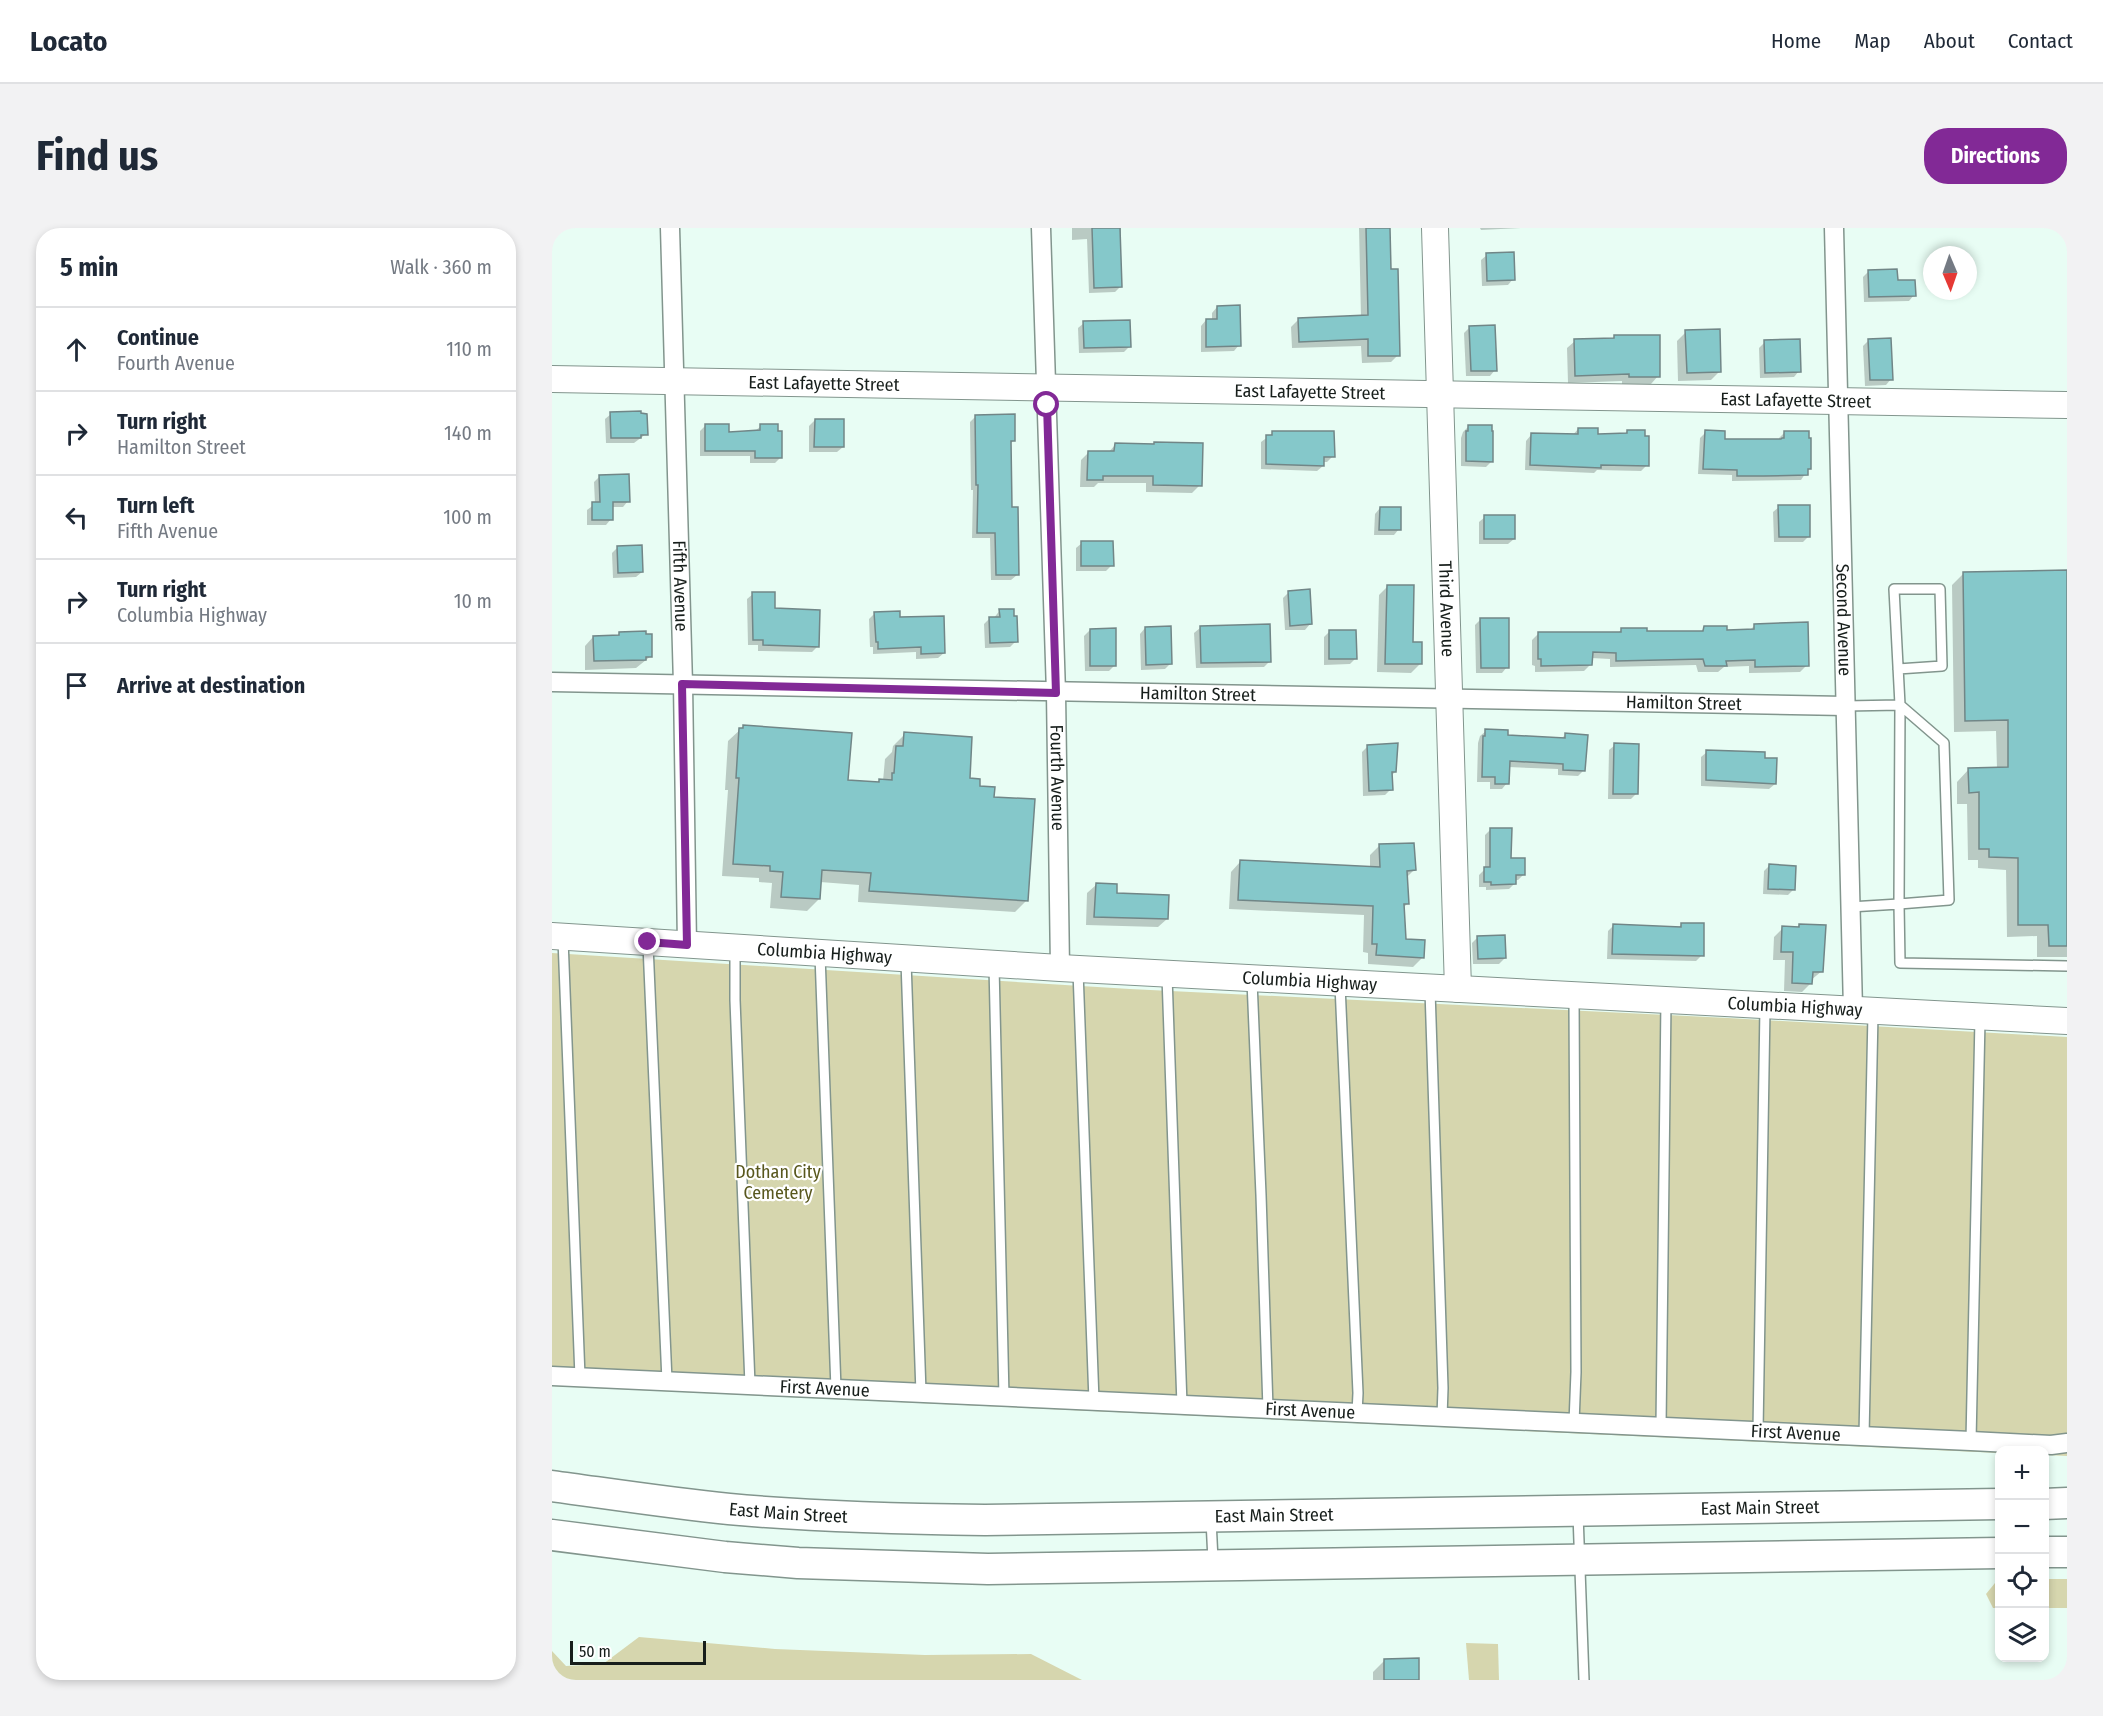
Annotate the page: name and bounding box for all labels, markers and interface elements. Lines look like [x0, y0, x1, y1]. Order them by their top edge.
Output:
text: Locato [30, 25, 108, 58]
text: Home [1771, 28, 1821, 54]
text: Map [1854, 28, 1891, 54]
text: About [1924, 28, 1975, 54]
text: Contact [2008, 28, 2073, 54]
button: Directions [1924, 128, 2067, 184]
text: Find us [36, 131, 158, 181]
north arrow [1923, 246, 1977, 300]
text: 5 min [60, 252, 118, 283]
text: Walk · 360 m [390, 255, 492, 279]
text: Continue [117, 324, 199, 351]
icon: ahead [60, 333, 93, 366]
text: 110 m [446, 337, 492, 361]
text: Fourth Avenue [117, 351, 235, 375]
street label: East Lafayette Street [748, 371, 900, 396]
street label: East Lafayette Street [1234, 380, 1386, 404]
street label: East Lafayette Street [1720, 388, 1872, 413]
route start [1033, 391, 1059, 417]
text: Turn right [117, 408, 206, 435]
icon: right [60, 417, 93, 450]
text: 140 m [444, 421, 492, 445]
text: Hamilton Street [117, 435, 246, 459]
text: Turn left [117, 492, 195, 519]
icon: left [60, 501, 93, 534]
text: 100 m [443, 505, 492, 529]
text: Fifth Avenue [117, 519, 218, 543]
street label: Fifth Avenue [668, 540, 692, 632]
street label: Third Avenue [1434, 560, 1459, 657]
street label: Second Avenue [1831, 564, 1856, 676]
text: Turn right [117, 576, 206, 603]
icon: right [60, 585, 93, 618]
text: 10 m [454, 589, 492, 613]
text: Columbia Highway [117, 603, 267, 627]
icon: arrive [60, 669, 93, 702]
text: Arrive at destination [117, 672, 305, 699]
street label: Hamilton Street [1140, 682, 1256, 706]
street label: Hamilton Street [1626, 691, 1742, 715]
street label: Fourth Avenue [1045, 724, 1069, 831]
route end [634, 928, 660, 954]
street label: Columbia Highway [756, 938, 893, 968]
street label: Columbia Highway [1242, 967, 1378, 996]
street label: Columbia Highway [1727, 992, 1863, 1021]
park label: Dothan City Cemetery [735, 1161, 821, 1204]
street label: First Avenue [779, 1375, 870, 1402]
street label: First Avenue [1265, 1398, 1356, 1424]
street label: First Avenue [1750, 1420, 1841, 1446]
map controls [1995, 1446, 2049, 1662]
button: + [1995, 1446, 2049, 1500]
street label: East Main Street [1700, 1496, 1820, 1520]
street label: East Main Street [728, 1498, 848, 1528]
button: − [1995, 1500, 2049, 1554]
street label: East Main Street [1215, 1504, 1334, 1527]
button: locate [1995, 1554, 2049, 1608]
button: layers [1995, 1608, 2049, 1662]
scale bar [570, 1638, 706, 1666]
text: 50 m [579, 1642, 611, 1661]

